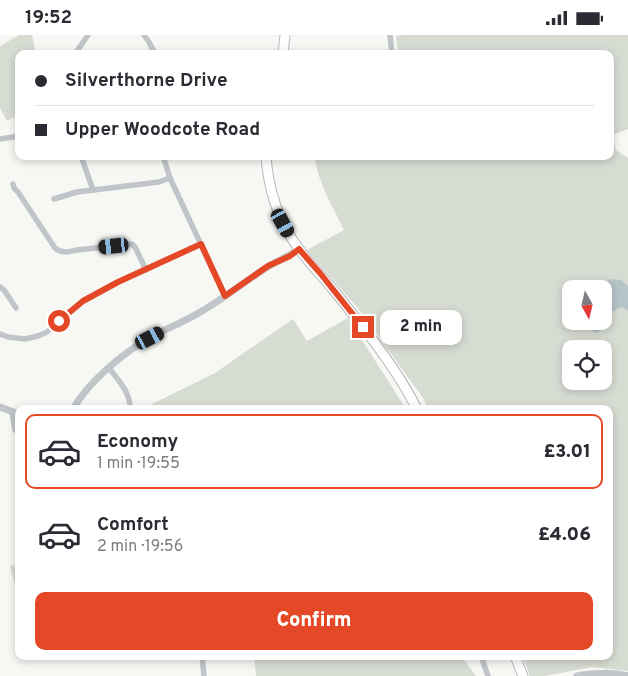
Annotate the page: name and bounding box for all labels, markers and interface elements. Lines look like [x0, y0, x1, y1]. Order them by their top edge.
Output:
text: 19:52 [25, 6, 72, 30]
text: Silverthorne Drive [65, 69, 228, 93]
text: Upper Woodcote Road [65, 118, 260, 142]
car [269, 206, 296, 240]
car [98, 237, 129, 255]
north arrow [562, 280, 612, 330]
map controls [562, 280, 612, 390]
callout: 2 min [380, 309, 463, 345]
route start [48, 310, 70, 332]
route end [352, 316, 374, 338]
text: 2 min [400, 317, 442, 337]
car [133, 325, 166, 351]
button: locate [562, 340, 612, 390]
icon: car [37, 429, 82, 474]
text: Economy [97, 430, 178, 454]
text: £3.01 [544, 440, 591, 464]
text: 1 min · 19:55 [97, 454, 180, 474]
icon: car [37, 512, 82, 557]
text: Comfort [97, 513, 169, 537]
text: £4.06 [538, 523, 591, 547]
text: 2 min · 19:56 [97, 537, 183, 557]
button: Confirm [35, 592, 593, 650]

